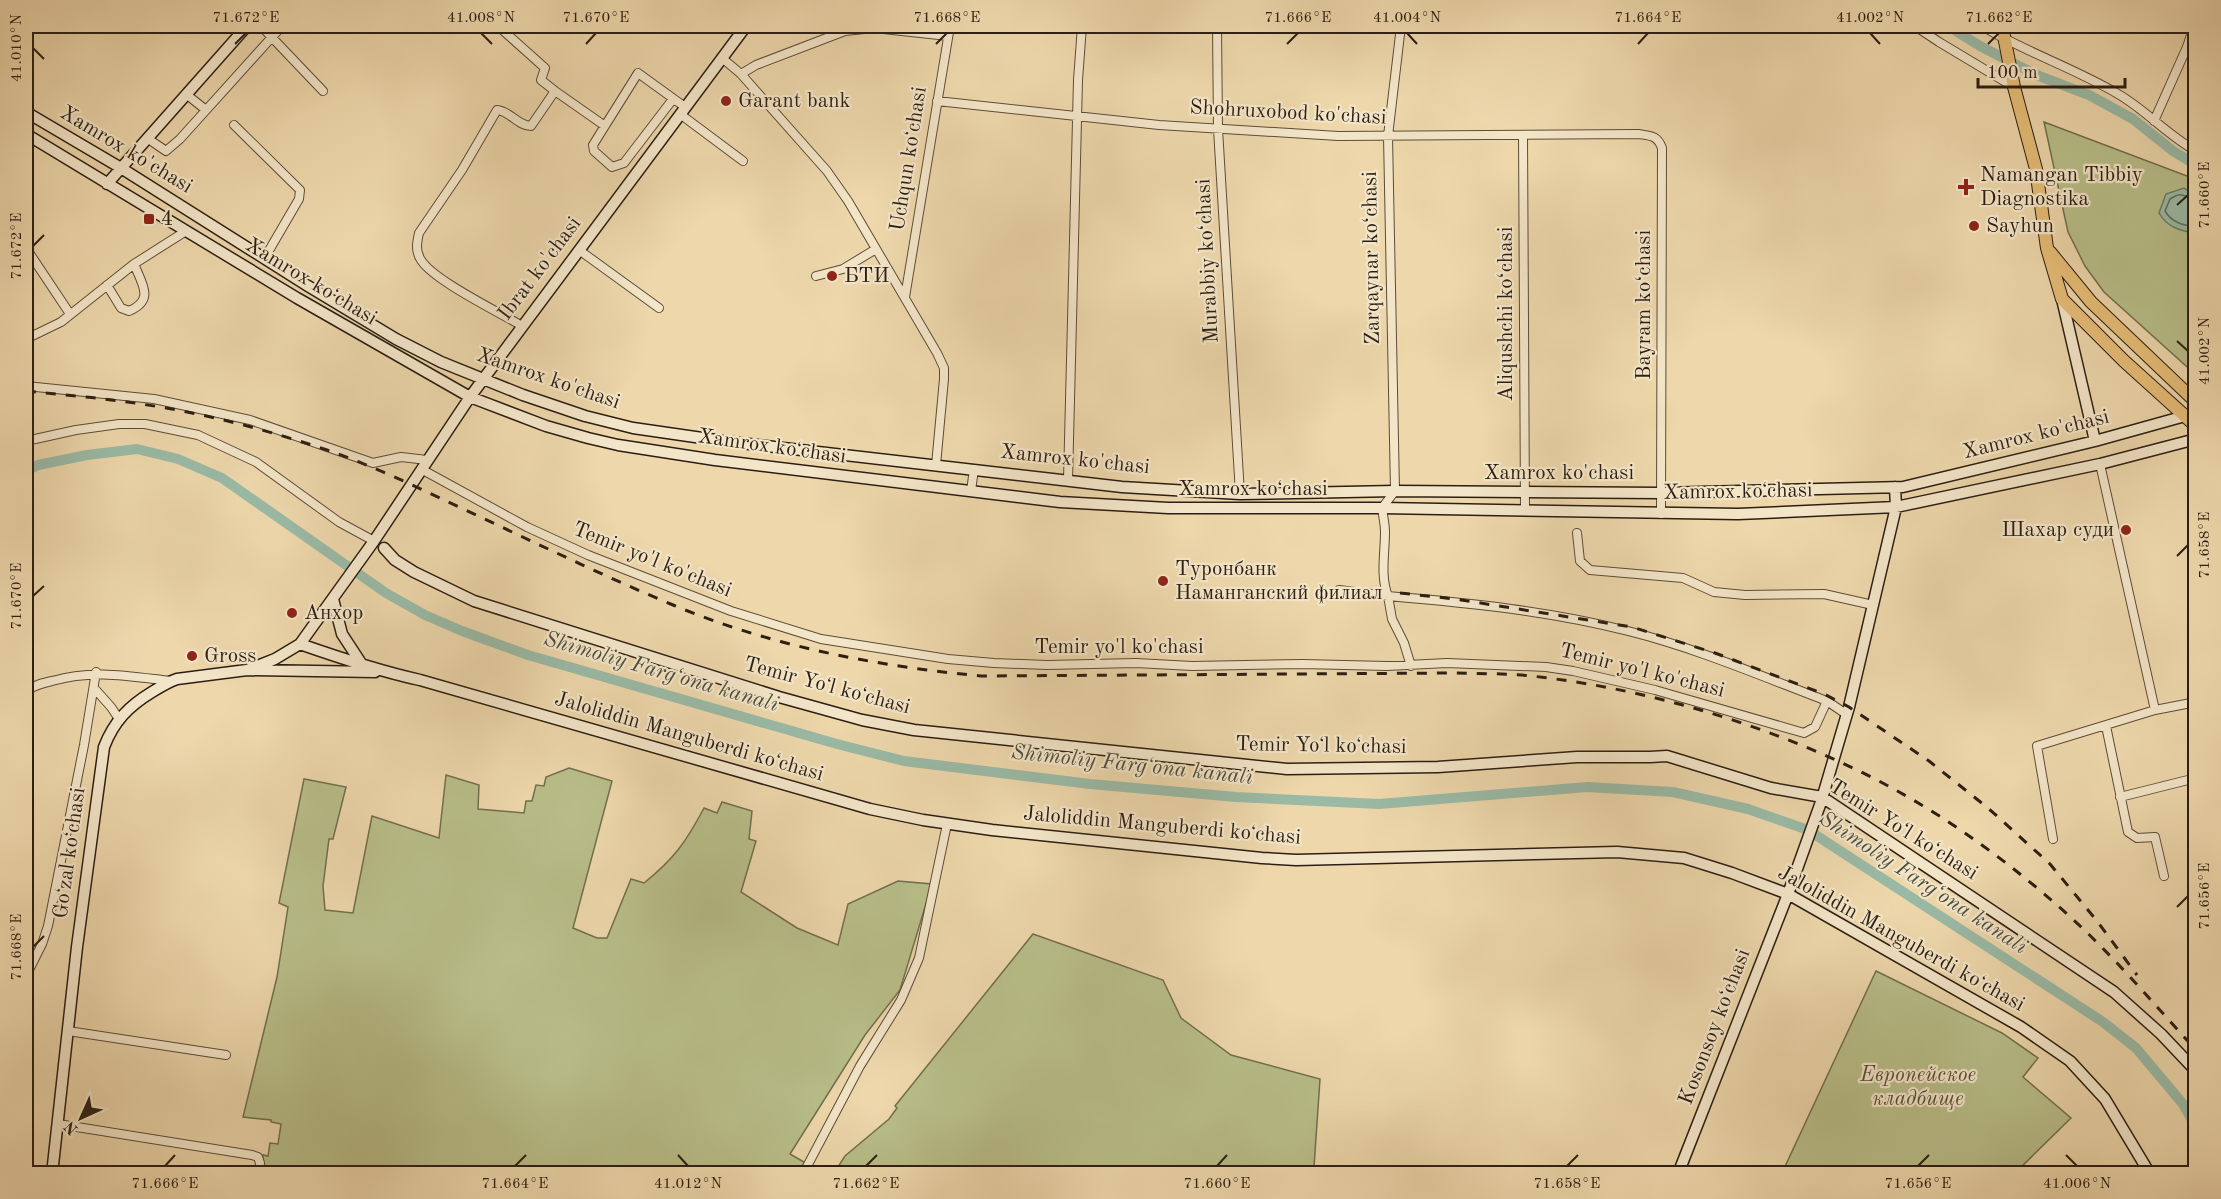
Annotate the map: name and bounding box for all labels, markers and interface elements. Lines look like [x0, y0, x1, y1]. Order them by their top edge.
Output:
text: 71.672°E [213, 11, 279, 26]
text: 41.008°N [447, 11, 515, 26]
text: 71.670°E [563, 11, 629, 26]
text: 71.668°E [914, 11, 980, 26]
text: 71.666°E [1265, 11, 1331, 26]
text: 41.004°N [1373, 11, 1441, 26]
text: 71.664°E [1615, 11, 1681, 26]
text: 41.002°N [1836, 11, 1904, 26]
text: 71.662°E [1966, 11, 2032, 26]
text: 41.010°N [10, 14, 25, 82]
scale bar [1978, 51, 2125, 89]
text: 100 m [1987, 64, 2038, 82]
street label: Uchqun koʻchasi [887, 85, 931, 233]
place label: Garant bank [738, 91, 851, 112]
marker: Garant bank [719, 94, 733, 108]
street label: Shohruxobod ko'chasi [1189, 97, 1387, 129]
street label: Xamrox ko'chasi [56, 102, 196, 198]
text: 71.660°E [2198, 162, 2213, 228]
place label: Namangan Tibbiy Diagnostika [1980, 165, 2143, 210]
street label: Zarqaynar ko‘chasi [1360, 171, 1384, 345]
street label: Murabbiy ko‘chasi [1193, 178, 1223, 344]
marker: Namangan Tibbiy Diagnostika [1957, 178, 1975, 196]
place label: 4 [161, 209, 173, 230]
marker: 4 [142, 212, 156, 226]
text: 71.672°E [10, 213, 25, 279]
street label: Ibrat ko'chasi [494, 213, 586, 325]
place label: Sayhun [1986, 216, 2054, 237]
marker: Sayhun [1967, 219, 1981, 233]
street label: Aliqushchi ko‘chasi [1496, 227, 1517, 401]
street label: Bayram ko‘chasi [1634, 230, 1655, 380]
street label: Xamrox koʻchasi [242, 235, 380, 329]
place label: БТИ [844, 266, 889, 287]
marker: БТИ [825, 269, 839, 283]
text: 41.002°N [2198, 317, 2213, 385]
street label: Xamrox ko'chasi [474, 345, 622, 413]
street label: Xamrox ko'chasi [1961, 407, 2111, 463]
street label: Xamrox koʻchasi [697, 426, 847, 468]
street label: Xamrox ko'chasi [999, 442, 1151, 478]
street label: Xamrox ko'chasi [1484, 463, 1634, 484]
street label: Xamrox koʻchasi [1178, 479, 1328, 500]
street label: Xamrox koʻchasi [1663, 480, 1813, 504]
text: 71.658°E [2198, 512, 2213, 578]
street label: Temir yo'l ko'chasi [570, 519, 734, 601]
place label: Шахар суди [2001, 520, 2114, 541]
marker: Шахар суди [2119, 523, 2133, 537]
place label: Туронбанк Наманганский филиал [1175, 559, 1383, 604]
text: 71.670°E [10, 563, 25, 629]
marker: Туронбанк Наманганский филиал [1156, 574, 1170, 588]
place label: Анхор [304, 603, 363, 624]
marker: Анхор [285, 606, 299, 620]
water label: Shimoliy Fargʻona kanali [541, 628, 782, 716]
street label: Temir yo'l ko'chasi [1034, 637, 1204, 658]
street label: Temir yo'l ko'chasi [1557, 640, 1727, 702]
place label: Gross [204, 646, 256, 667]
marker: Gross [185, 649, 199, 663]
street label: Temir Yoʻl koʻchasi [742, 654, 912, 718]
street label: Jaloliddin Manguberdi koʻchasi [552, 689, 826, 785]
street label: Temir Yoʻl koʻchasi [1235, 734, 1407, 758]
water label: Shimoliy Fargʻona kanali [1010, 741, 1255, 789]
street label: Temir Yoʻl koʻchasi [1825, 776, 1981, 884]
street label: Goʻzal koʻchasi [50, 786, 90, 920]
street label: Jaloliddin Manguberdi koʻchasi [1022, 803, 1302, 849]
water label: Shimoliy Fargʻona kanali [1815, 808, 2032, 959]
street label: Jaloliddin Manguberdi koʻchasi [1774, 862, 2028, 1016]
text: 71.656°E [2198, 863, 2213, 929]
text: 71.668°E [10, 914, 25, 980]
street label: Kosonsoy koʻchasi [1676, 946, 1754, 1108]
park label: Европейское кладбище [1859, 1065, 1976, 1110]
north arrow [51, 1088, 111, 1148]
text: N [61, 1117, 82, 1137]
text: 71.666°E [132, 1177, 198, 1192]
text: 71.664°E [482, 1177, 548, 1192]
text: 41.012°N [654, 1177, 722, 1192]
text: 71.662°E [833, 1177, 899, 1192]
text: 71.660°E [1184, 1177, 1250, 1192]
text: 71.658°E [1534, 1177, 1600, 1192]
text: 71.656°E [1885, 1177, 1951, 1192]
text: 41.006°N [2043, 1177, 2111, 1192]

